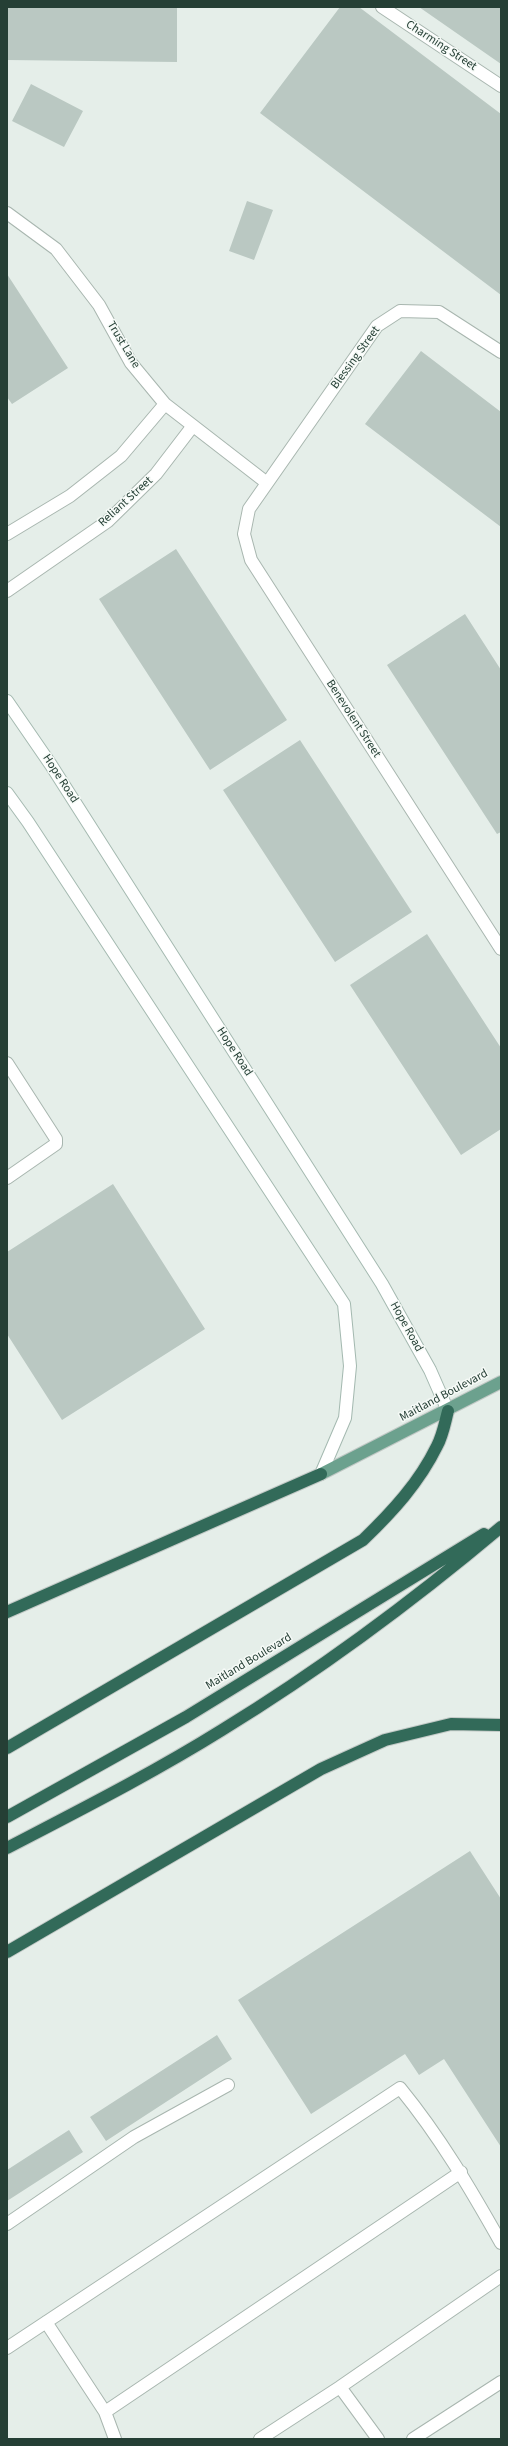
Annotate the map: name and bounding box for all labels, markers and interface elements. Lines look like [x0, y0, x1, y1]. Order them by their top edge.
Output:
street label: Charming Street [403, 18, 479, 74]
street label: Trust Lane [103, 319, 143, 371]
street label: Blessing Street [328, 324, 384, 392]
street label: Reliant Street [96, 474, 156, 530]
street label: Benevolent Street [323, 677, 383, 761]
street label: Hope Road [39, 752, 81, 806]
street label: Hope Road [213, 1025, 255, 1079]
street label: Hope Road [386, 1299, 426, 1355]
street label: Maitland Boulevard [397, 1367, 491, 1425]
street label: Maitland Boulevard [203, 1631, 295, 1693]

